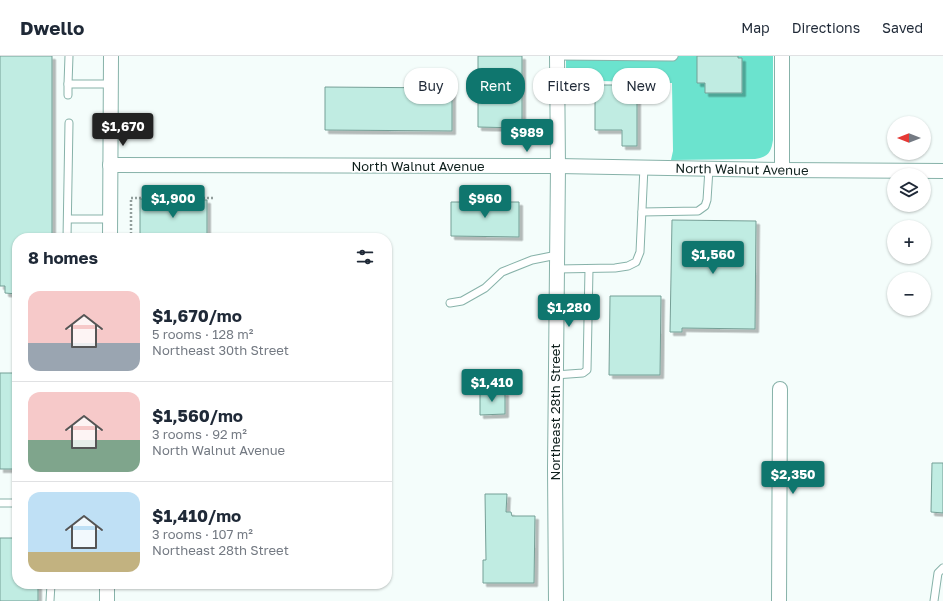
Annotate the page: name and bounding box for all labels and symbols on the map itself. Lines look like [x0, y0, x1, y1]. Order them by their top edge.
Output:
pin: $1,670 [90, 113, 156, 147]
north arrow [887, 116, 931, 160]
pin: $989 [503, 119, 551, 153]
street label: North Walnut Avenue [351, 158, 485, 174]
street label: North Walnut Avenue [675, 160, 809, 178]
pin: $1,900 [140, 185, 206, 219]
pin: $960 [461, 185, 509, 219]
pin: $1,560 [680, 241, 746, 275]
pin: $1,280 [536, 294, 602, 328]
street label: Northeast 28th Street [547, 344, 563, 480]
pin: $1,410 [459, 369, 525, 403]
pin: $2,350 [760, 461, 826, 495]

